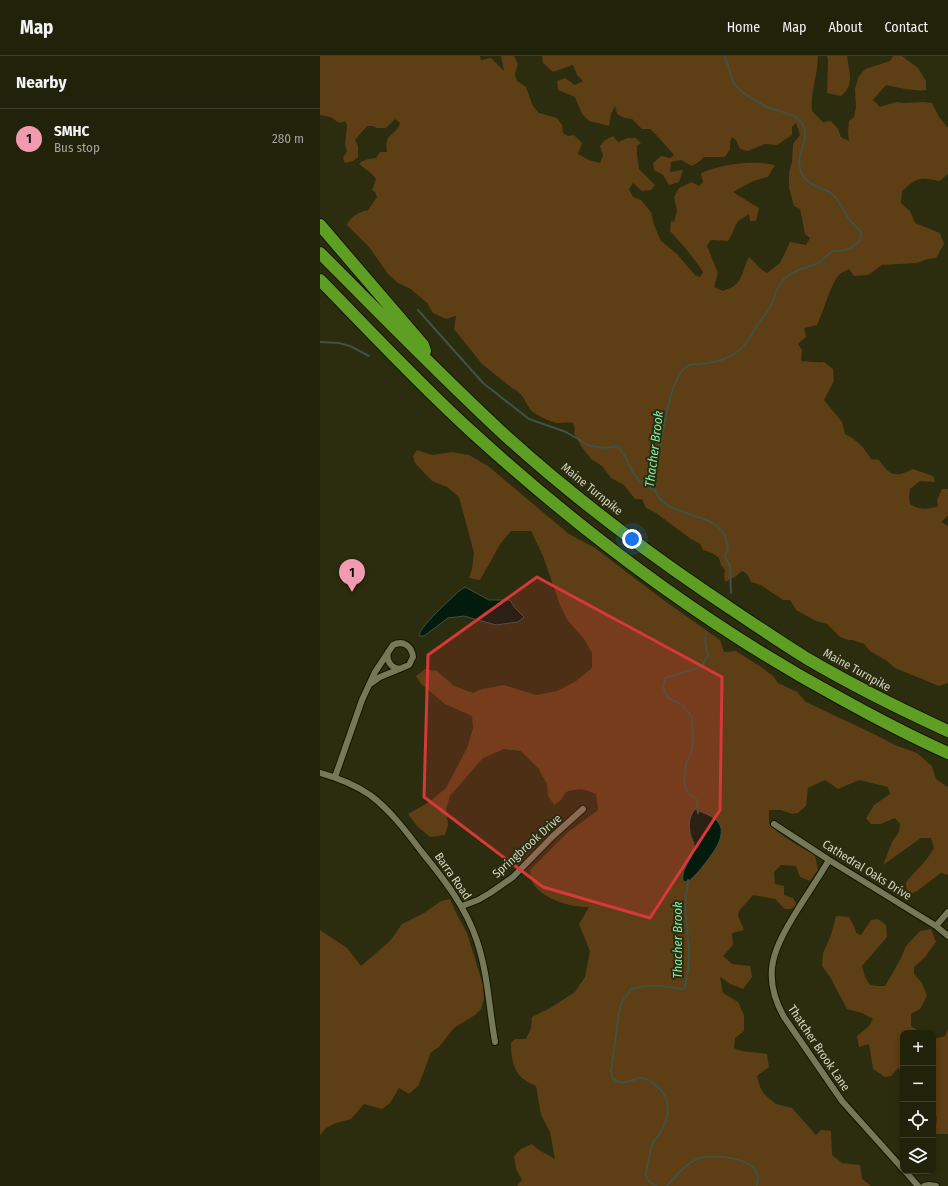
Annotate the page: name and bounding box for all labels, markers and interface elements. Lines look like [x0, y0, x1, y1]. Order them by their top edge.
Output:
text: Map [20, 16, 53, 39]
text: Home [727, 19, 760, 36]
text: Map [782, 19, 806, 36]
text: About [828, 19, 863, 36]
text: Contact [885, 19, 928, 36]
text: Nearby [16, 72, 67, 93]
text: SMHC [54, 122, 89, 140]
text: 1 [26, 131, 32, 146]
text: 280 m [272, 131, 304, 146]
text: Bus stop [54, 140, 100, 155]
water label: Thacher Brook [642, 409, 666, 488]
street label: Maine Turnpike [558, 460, 626, 518]
your location [622, 529, 642, 549]
pin: 1 [339, 559, 365, 592]
street label: Maine Turnpike [821, 646, 893, 694]
street label: Springbrook Drive [490, 811, 565, 881]
street label: Cathedral Oaks Drive [820, 837, 914, 903]
street label: Barra Road [432, 850, 474, 902]
water label: Thacher Brook [670, 901, 685, 978]
street label: Thatcher Brook Lane [785, 1002, 853, 1094]
map controls [900, 1030, 936, 1174]
button: + [900, 1030, 936, 1066]
button: − [900, 1066, 936, 1102]
button: locate [900, 1102, 936, 1138]
button: layers [900, 1138, 936, 1174]

